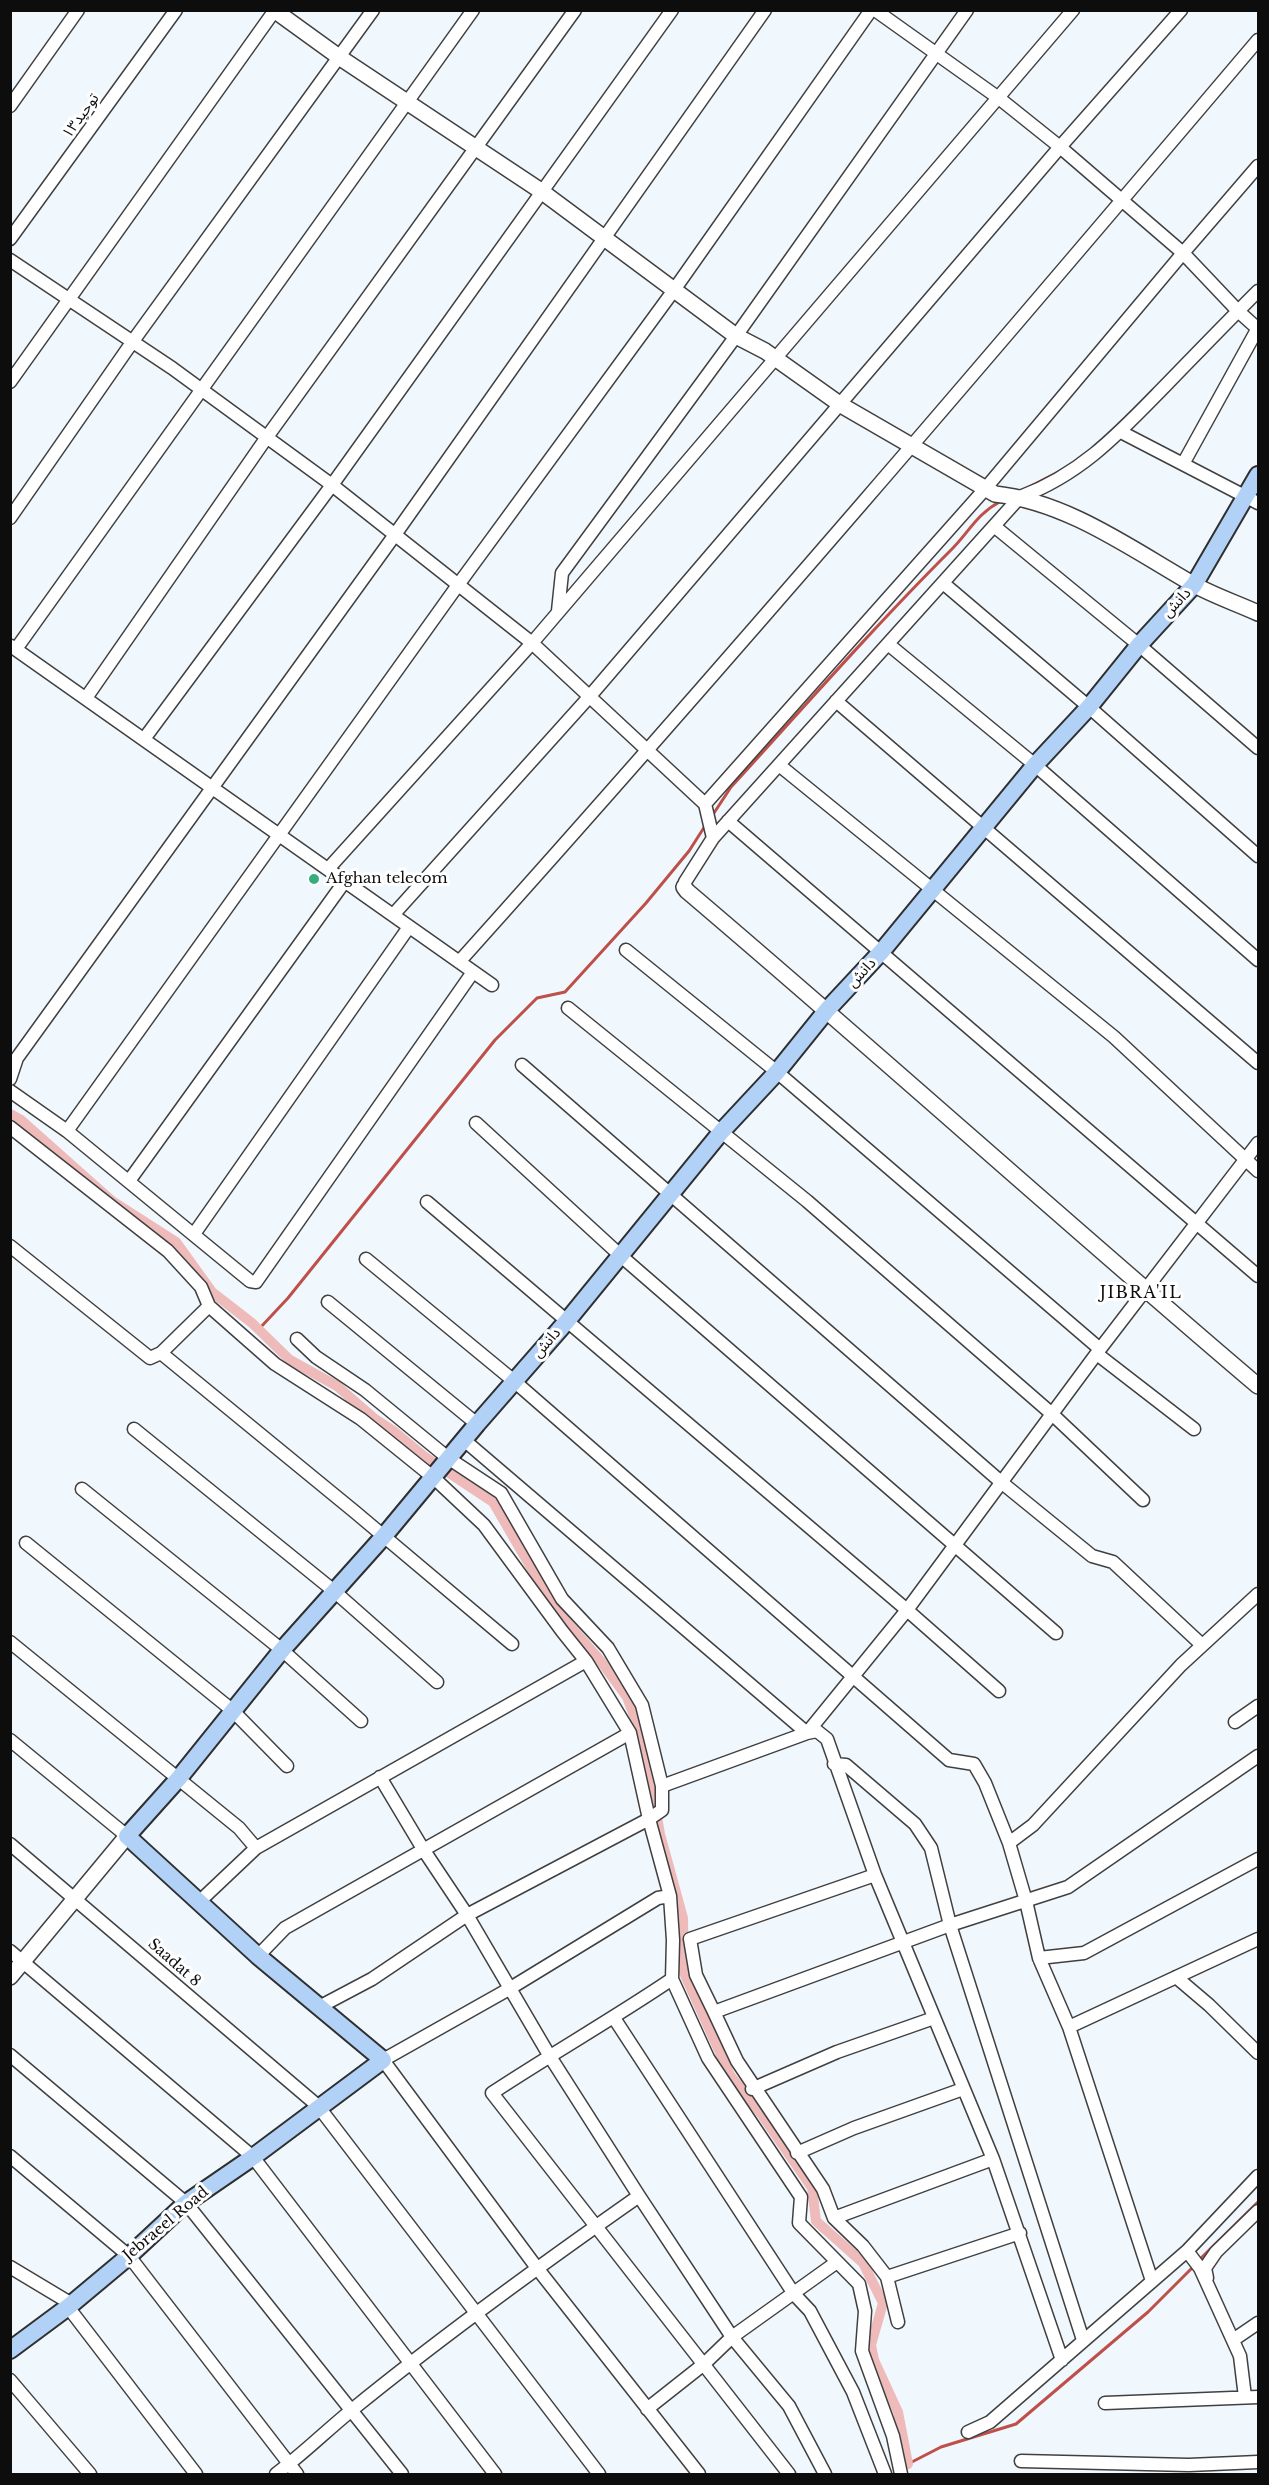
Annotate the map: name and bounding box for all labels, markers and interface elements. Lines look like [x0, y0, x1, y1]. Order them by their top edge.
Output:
street label: توحید۱۳ [59, 90, 103, 142]
street label: دانش [1159, 585, 1195, 621]
place label: Afghan telecom [326, 870, 448, 888]
marker: Afghan telecom [307, 872, 321, 886]
street label: دانش [844, 955, 880, 991]
district label: JIBRA'IL [1100, 1283, 1182, 1303]
street label: دانش [529, 1324, 565, 1362]
street label: Saadat 8 [144, 1935, 204, 1991]
street label: Jebraeel Road [120, 2183, 212, 2265]

